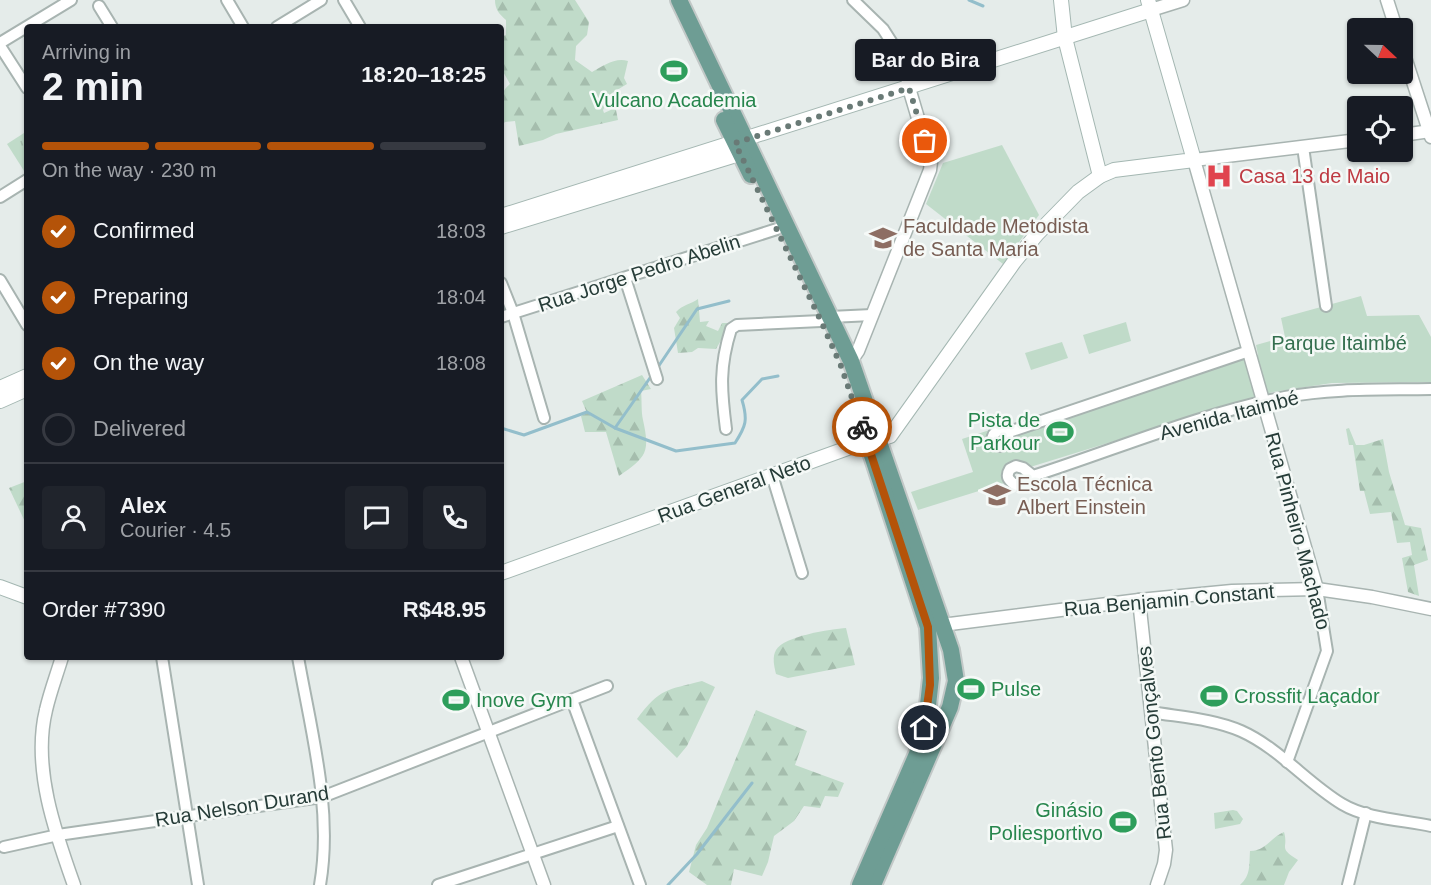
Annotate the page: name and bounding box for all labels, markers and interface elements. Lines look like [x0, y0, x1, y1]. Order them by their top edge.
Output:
north arrow [1347, 18, 1413, 84]
map controls [1347, 18, 1413, 162]
callout: Bar do Bira [854, 39, 996, 81]
text: Arriving in [42, 41, 131, 63]
text: Bar do Bira [872, 49, 979, 71]
sports icon: Vulcano Academia [659, 56, 689, 86]
text: 18:20–18:25 [361, 62, 486, 87]
text: 2 min [42, 65, 144, 108]
place label: Vulcano Academia [592, 89, 757, 111]
button: locate [1347, 96, 1413, 162]
pin [899, 115, 950, 166]
icon: bag [908, 124, 941, 157]
text: On the way · 230 m [42, 159, 217, 181]
hospital icon: Casa 13 de Maio [1204, 161, 1234, 191]
place label: Casa 13 de Maio [1239, 165, 1390, 187]
icon: check [42, 215, 75, 248]
place label: Faculdade Metodista de Santa Maria [903, 215, 1090, 260]
text: Confirmed [93, 218, 194, 243]
text: 18:03 [436, 220, 486, 242]
school or university icon: Faculdade Metodista de Santa Maria [868, 223, 898, 253]
street label: Rua Jorge Pedro Abelin [535, 230, 743, 316]
icon: check [42, 281, 75, 314]
text: Preparing [93, 284, 188, 309]
text: 18:04 [436, 286, 486, 308]
park label: Parque Itaimbé [1271, 332, 1407, 354]
icon: check [42, 347, 75, 380]
text: On the way [93, 350, 204, 375]
text: 18:08 [436, 352, 486, 374]
street label: Avenida Itaimbé [1157, 386, 1301, 444]
courier [832, 397, 892, 457]
place label: Pista de Parkour [968, 409, 1040, 454]
icon: bike [846, 411, 879, 444]
text: Delivered [93, 416, 186, 441]
sports icon: Pista de Parkour [1045, 417, 1075, 447]
street label: Rua Pinheiro Machado [1261, 430, 1335, 632]
street label: Rua General Neto [654, 451, 814, 527]
place label: Escola Técnica Albert Einstein [1017, 473, 1153, 518]
school or university icon: Escola Técnica Albert Einstein [982, 480, 1012, 510]
button: person [42, 486, 105, 549]
button: chat [345, 486, 408, 549]
button: phone [423, 486, 486, 549]
text: Alex [120, 493, 166, 518]
text: Courier · 4.5 [120, 519, 231, 541]
street label: Rua Benjamin Constant [1063, 580, 1276, 620]
text: Order #7390 [42, 597, 166, 622]
text: R$48.95 [403, 597, 486, 622]
street label: Rua Bento Gonçalves [1133, 645, 1175, 841]
sports icon: Pulse [956, 674, 986, 704]
place label: Pulse [991, 678, 1041, 700]
sports icon: Crossfit Laçador [1199, 681, 1229, 711]
sports icon: Inove Gym [441, 685, 471, 715]
place label: Crossfit Laçador [1234, 685, 1380, 707]
place label: Inove Gym [476, 689, 573, 711]
pin [898, 702, 949, 753]
icon: home [907, 711, 940, 744]
street label: Rua Nelson Durand [154, 781, 330, 831]
place label: Ginásio Poliesportivo [988, 799, 1103, 844]
sports icon: Ginásio Poliesportivo [1108, 807, 1138, 837]

